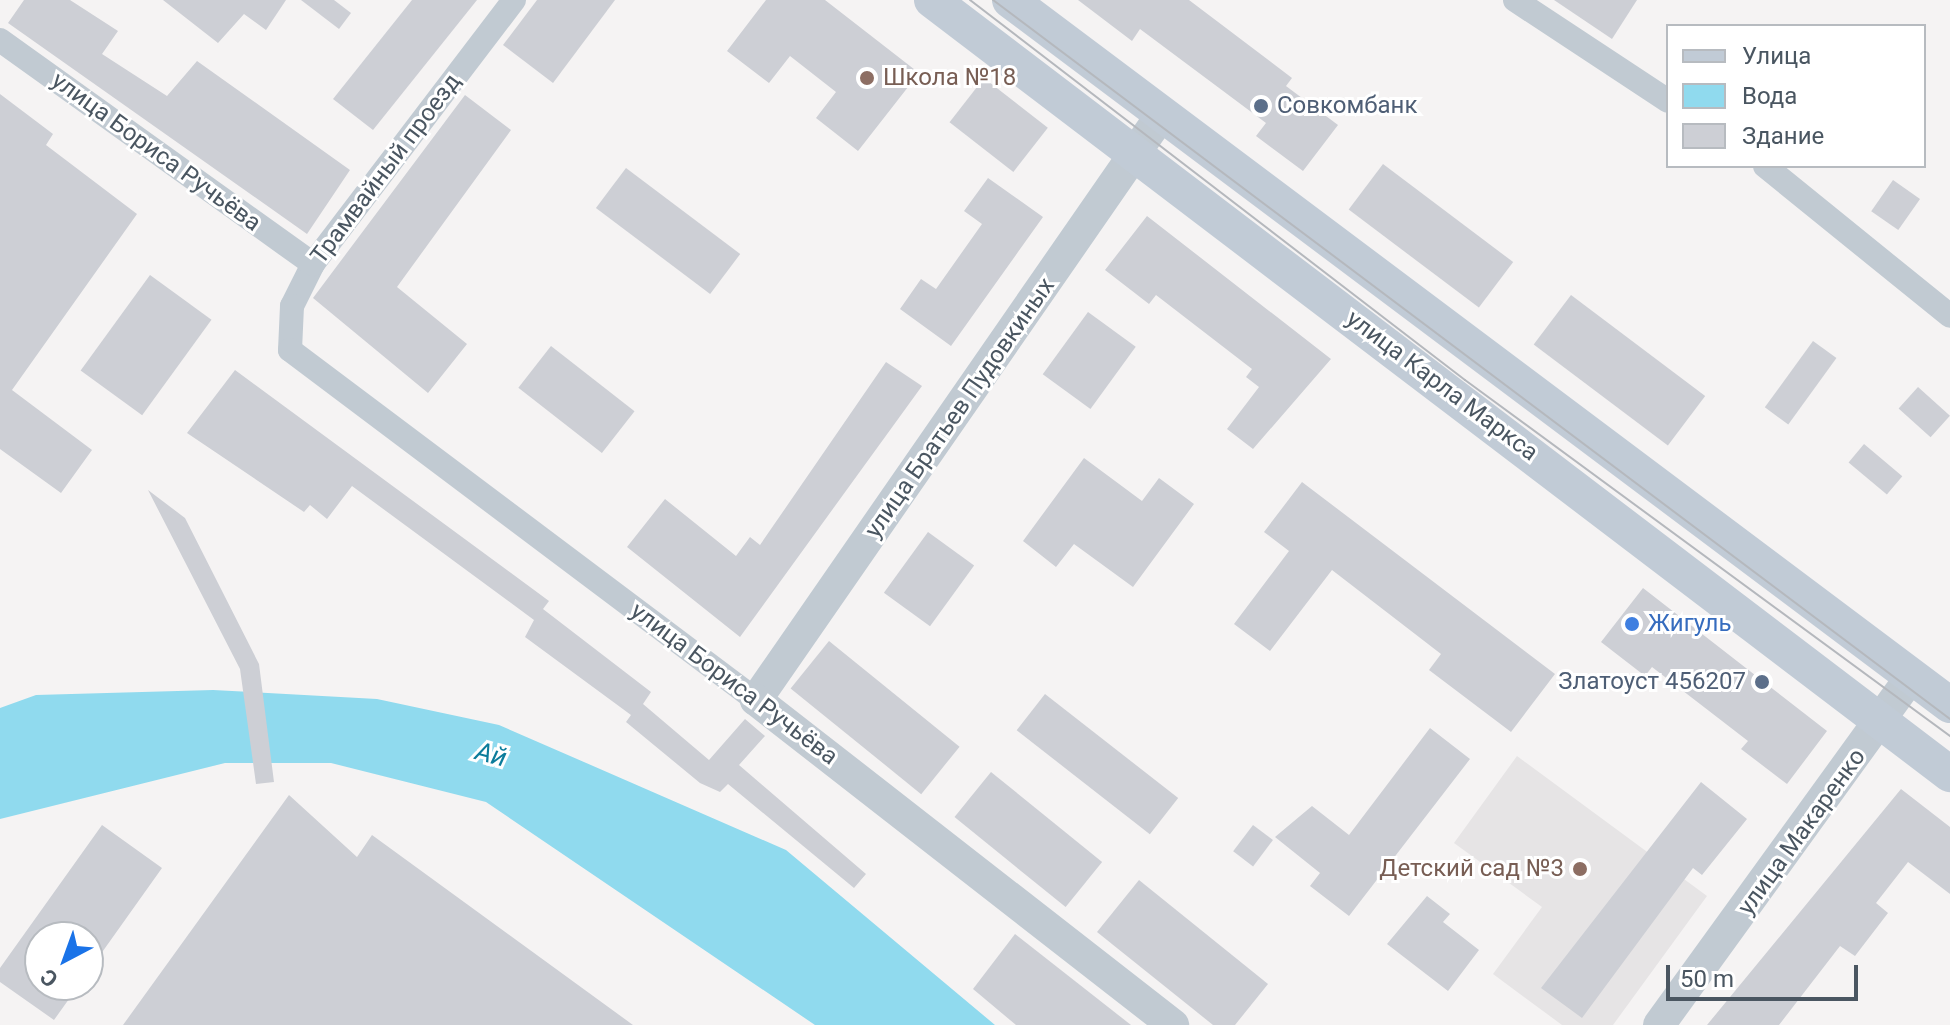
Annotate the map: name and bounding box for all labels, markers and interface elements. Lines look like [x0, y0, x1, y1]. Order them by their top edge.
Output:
legend [1666, 24, 1926, 168]
text: Улица [1742, 42, 1811, 70]
place label: Школа №18 [883, 64, 1016, 92]
street label: улица Бориса Ручьёва [46, 66, 266, 238]
street label: Трамвайный проезд [305, 68, 467, 270]
marker: Школа №18 [858, 69, 876, 87]
text: Вода [1742, 82, 1797, 110]
place label: Совкомбанк [1277, 92, 1417, 120]
marker: Совкомбанк [1252, 97, 1270, 115]
text: Здание [1742, 122, 1824, 150]
street label: улица Братьев Пудовкиных [859, 272, 1061, 544]
street label: улица Карла Маркса [1341, 305, 1543, 467]
street label: улица Бориса Ручьёва [625, 597, 843, 771]
place label: Жигуль [1648, 610, 1731, 638]
marker: Жигуль [1623, 615, 1641, 633]
place label: Златоуст 456207 [1558, 668, 1746, 696]
marker: Златоуст 456207 [1753, 673, 1771, 691]
water label: Ай [472, 736, 510, 774]
street label: улица Макаренко [1732, 743, 1872, 921]
place label: Детский сад №3 [1379, 855, 1564, 883]
marker: Детский сад №3 [1571, 860, 1589, 878]
north arrow [24, 921, 104, 1001]
scale bar [1670, 949, 1862, 999]
text: С [36, 964, 63, 992]
text: 50 m [1680, 965, 1734, 993]

